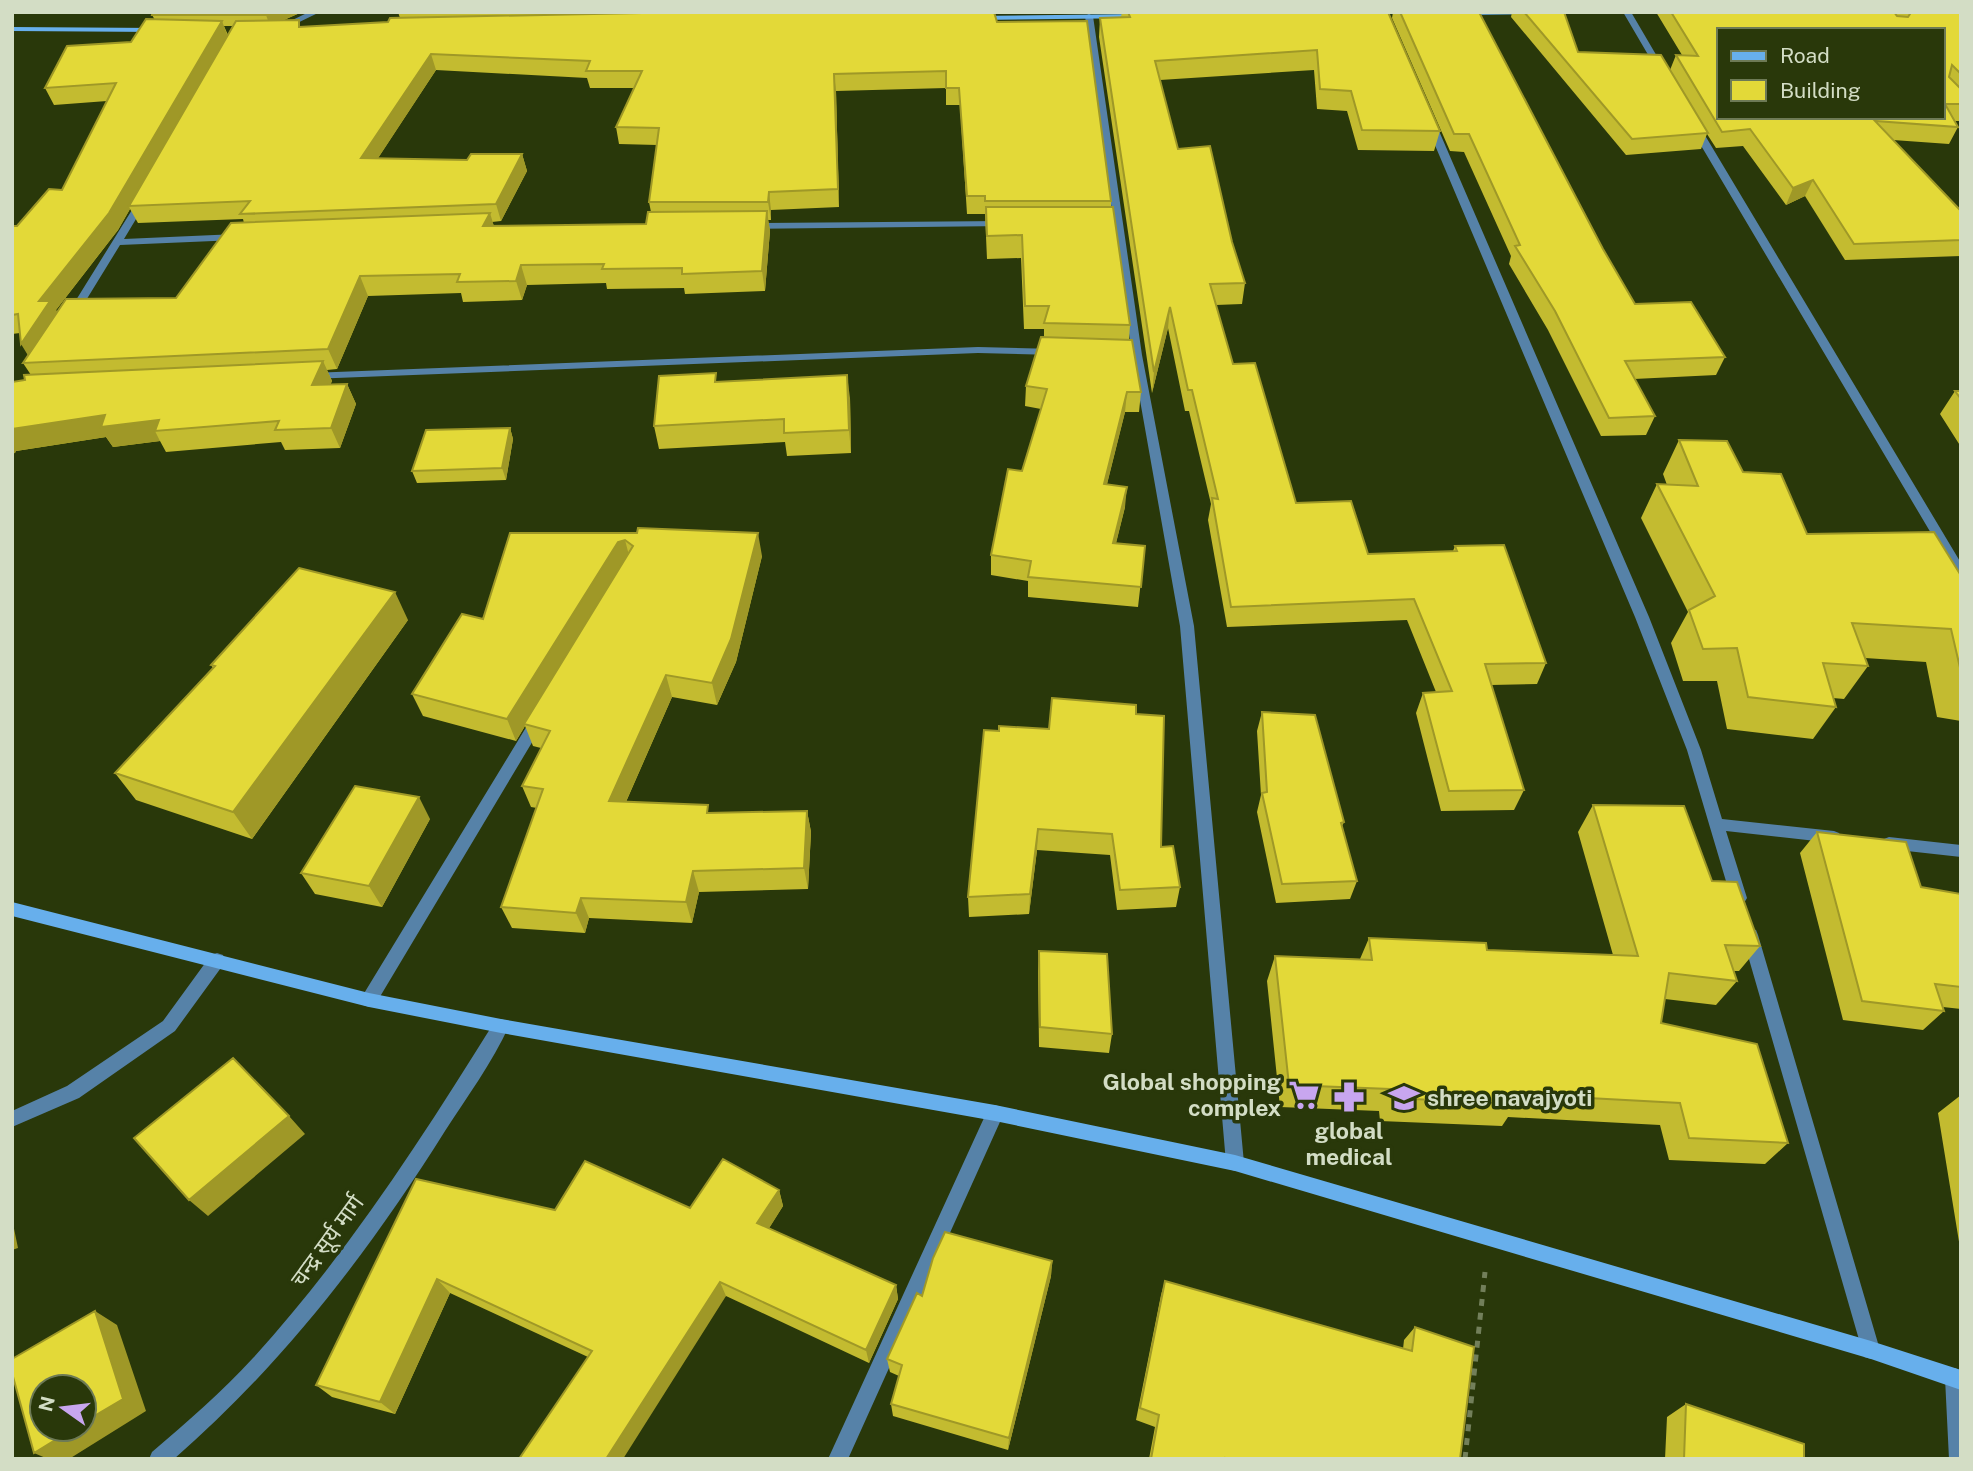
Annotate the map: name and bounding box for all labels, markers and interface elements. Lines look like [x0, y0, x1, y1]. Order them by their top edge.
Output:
legend [1717, 28, 1945, 119]
text: Road [1780, 43, 1830, 68]
text: Building [1780, 78, 1861, 103]
place label: Global shopping complex [1103, 1068, 1281, 1121]
supermarket icon: Global shopping complex [1287, 1078, 1321, 1112]
pharmacy icon: global medical [1332, 1080, 1366, 1114]
school or university icon: shree navajyoti [1387, 1081, 1421, 1115]
place label: shree navajyoti [1427, 1084, 1592, 1111]
place label: global medical [1305, 1117, 1393, 1170]
street label: चन्द्र सूर्य मार्ग [284, 1189, 371, 1293]
north arrow [28, 1373, 98, 1443]
text: N [34, 1394, 59, 1414]

